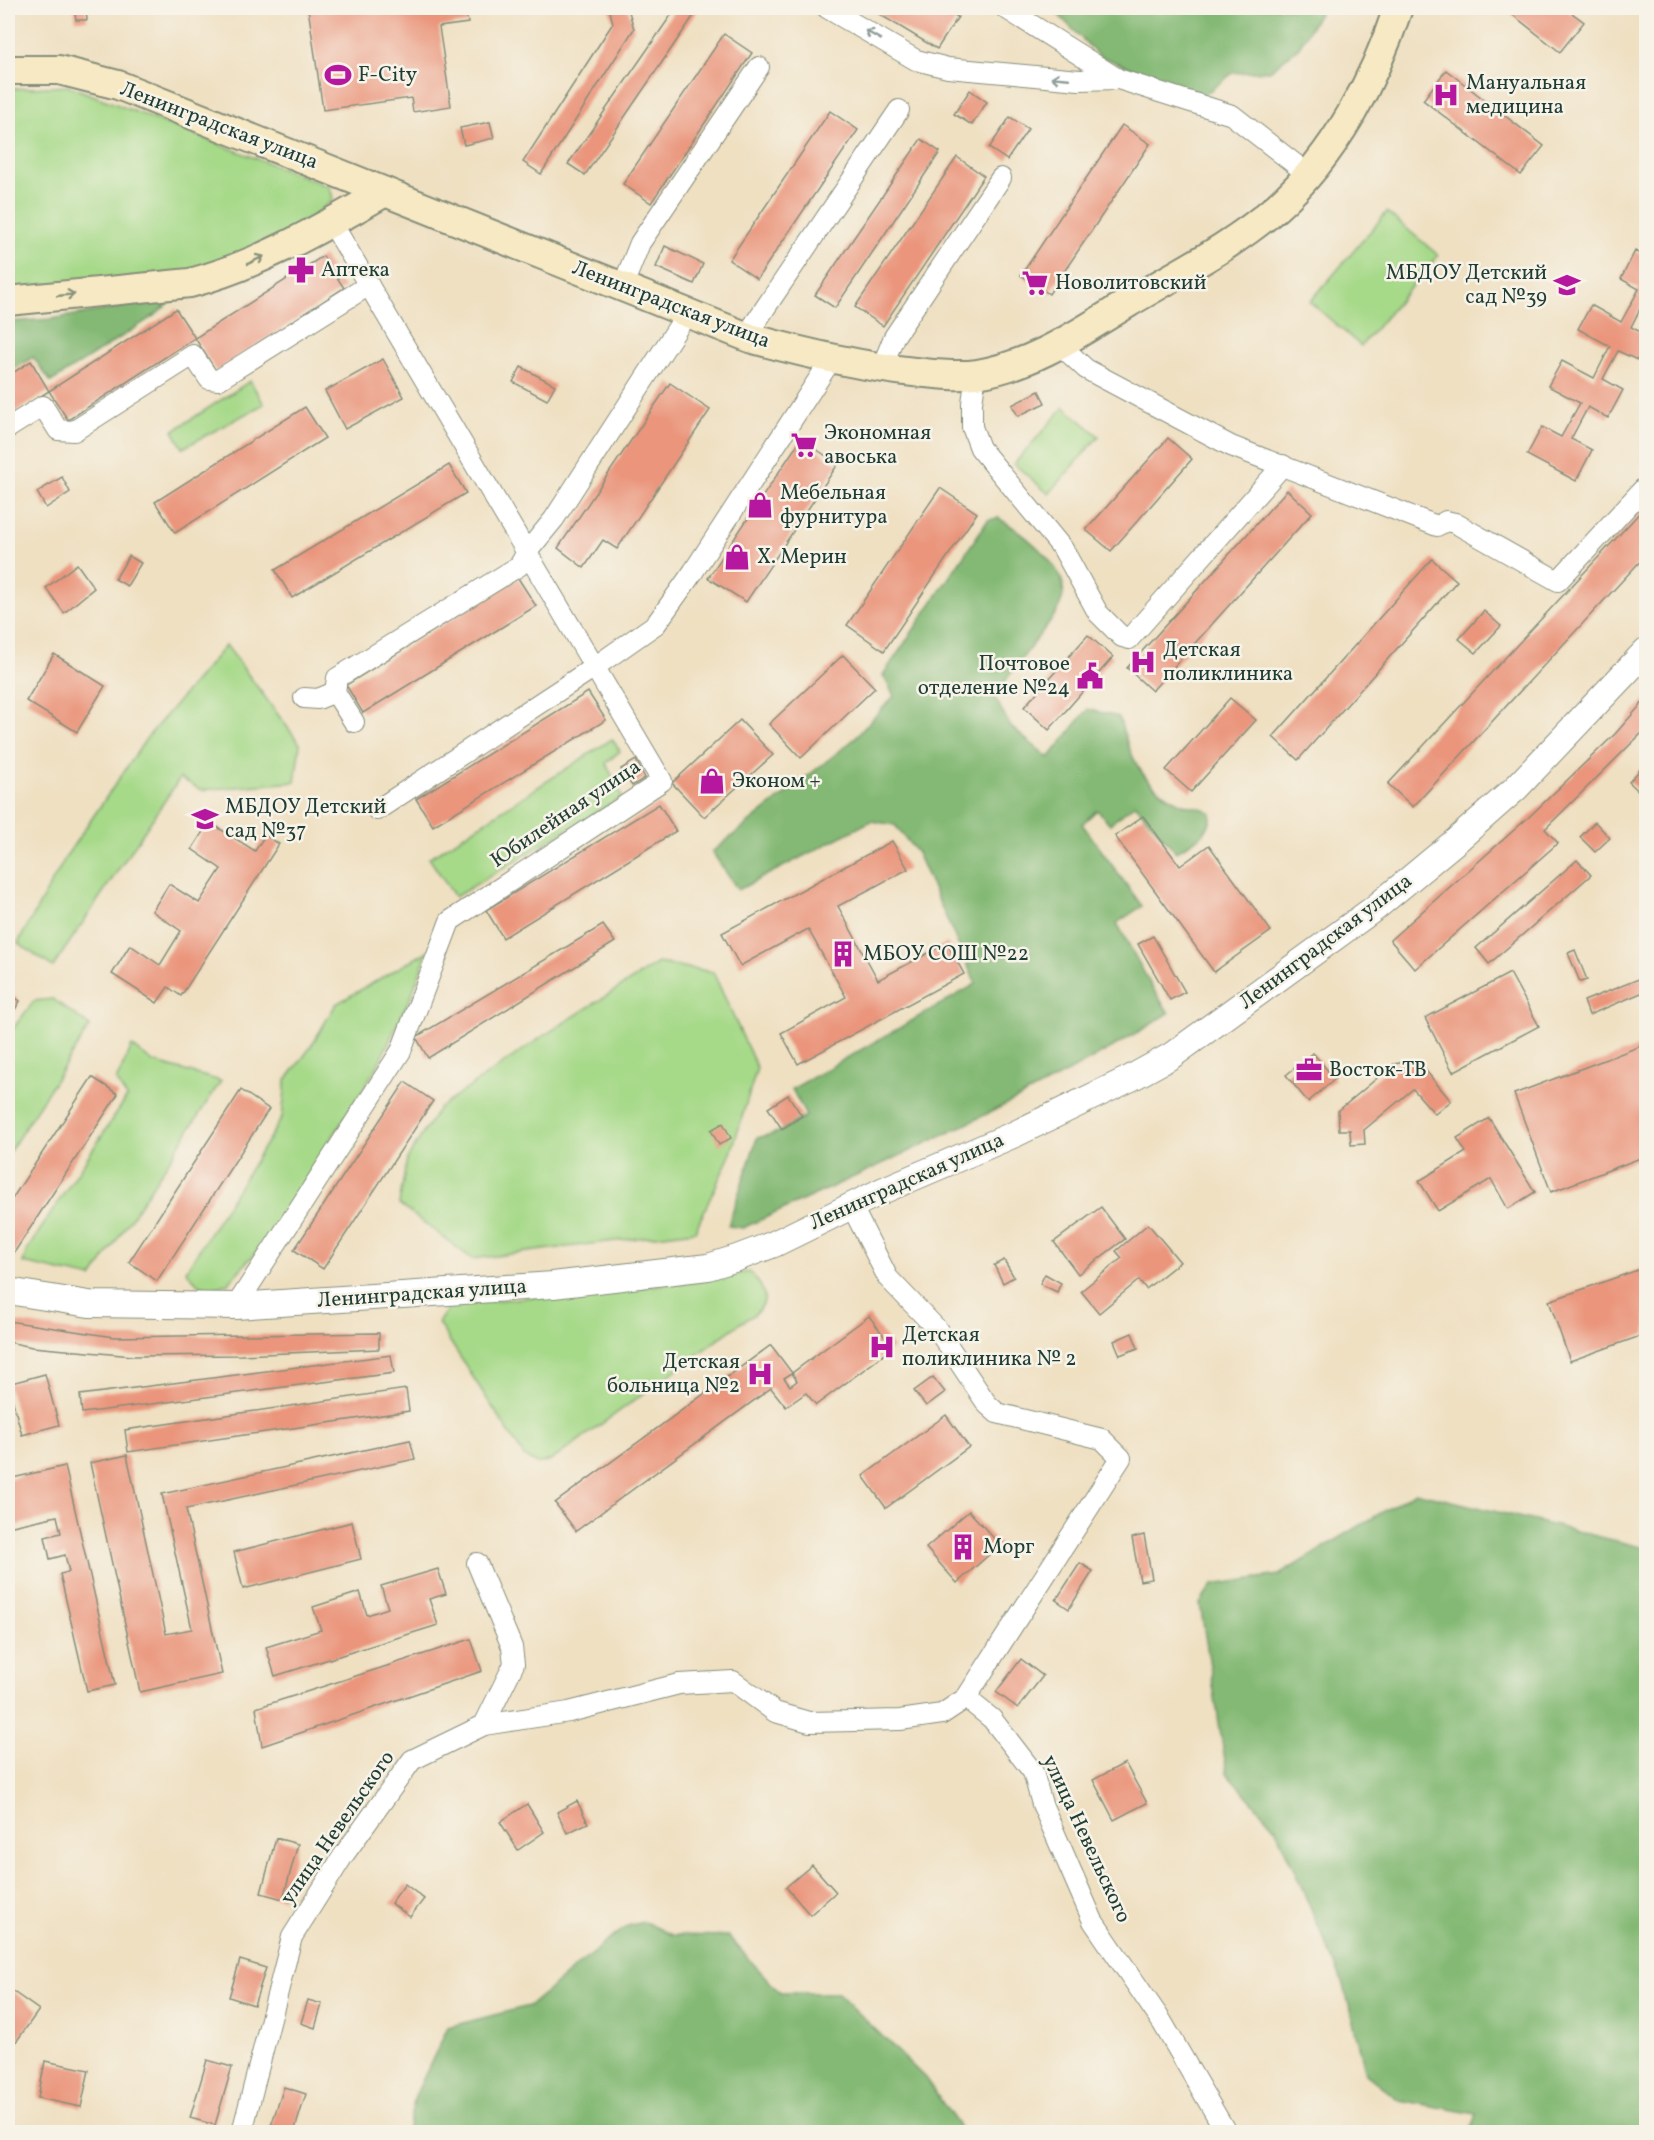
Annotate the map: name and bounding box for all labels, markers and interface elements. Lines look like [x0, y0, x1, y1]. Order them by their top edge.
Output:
one-way arrow [865, 28, 882, 40]
sports icon: F-City [323, 60, 353, 90]
place label: F-City [358, 61, 418, 90]
place label: Мануальная медицина [1466, 69, 1586, 122]
one-way arrow [1050, 72, 1070, 83]
street label: Ленинградская улица [116, 75, 322, 177]
hospital icon: Мануальная медицина [1431, 80, 1461, 110]
one-way arrow [246, 253, 264, 265]
street label: Ленинградская улица [568, 254, 774, 356]
pharmacy icon: Аптека [286, 255, 316, 285]
place label: Аптека [321, 256, 390, 285]
place label: МБДОУ Детский сад №39 [1386, 259, 1547, 312]
supermarket icon: Новолитовский [1020, 268, 1050, 298]
place label: Новолитовский [1055, 269, 1207, 298]
school or university icon: МБДОУ Детский сад №39 [1552, 270, 1582, 300]
one-way arrow [55, 289, 75, 300]
place label: Экономная авоська [824, 419, 931, 472]
supermarket icon: Экономная авоська [789, 430, 819, 460]
place label: Мебельная фурнитура [780, 479, 888, 532]
shop icon: Мебельная фурнитура [745, 490, 775, 520]
shop icon: Х. Мерин [722, 542, 752, 572]
place label: Х. Мерин [757, 543, 847, 572]
place label: Детская поликлиника [1163, 636, 1293, 689]
hospital icon: Детская поликлиника [1128, 647, 1158, 677]
place label: Почтовое отделение №24 [918, 650, 1070, 703]
public building icon: Почтовое отделение №24 [1075, 661, 1105, 691]
street label: Юбилейная улица [485, 753, 647, 875]
shop icon: Эконом + [697, 766, 727, 796]
place label: Эконом + [732, 767, 821, 796]
place label: МБДОУ Детский сад №37 [225, 793, 386, 846]
school or university icon: МБДОУ Детский сад №37 [190, 804, 220, 834]
street label: Ленинградская улица [1233, 867, 1419, 1017]
building icon: МБОУ СОШ №22 [828, 939, 858, 969]
place label: МБОУ СОШ №22 [863, 940, 1029, 969]
office icon: Восток-ТВ [1294, 1055, 1324, 1085]
place label: Восток-ТВ [1329, 1056, 1427, 1085]
street label: Ленинградская улица [805, 1126, 1009, 1238]
street label: Ленинградская улица [316, 1272, 528, 1316]
place label: Детская поликлиника № 2 [902, 1321, 1077, 1374]
hospital icon: Детская поликлиника № 2 [867, 1332, 897, 1362]
place label: Детская больница №2 [607, 1348, 740, 1401]
hospital icon: Детская больница №2 [745, 1359, 775, 1389]
building icon: Морг [948, 1532, 978, 1562]
place label: Морг [983, 1533, 1035, 1562]
street label: улица Невельского [274, 1745, 402, 1911]
street label: улица Невельского [1034, 1750, 1138, 1928]

